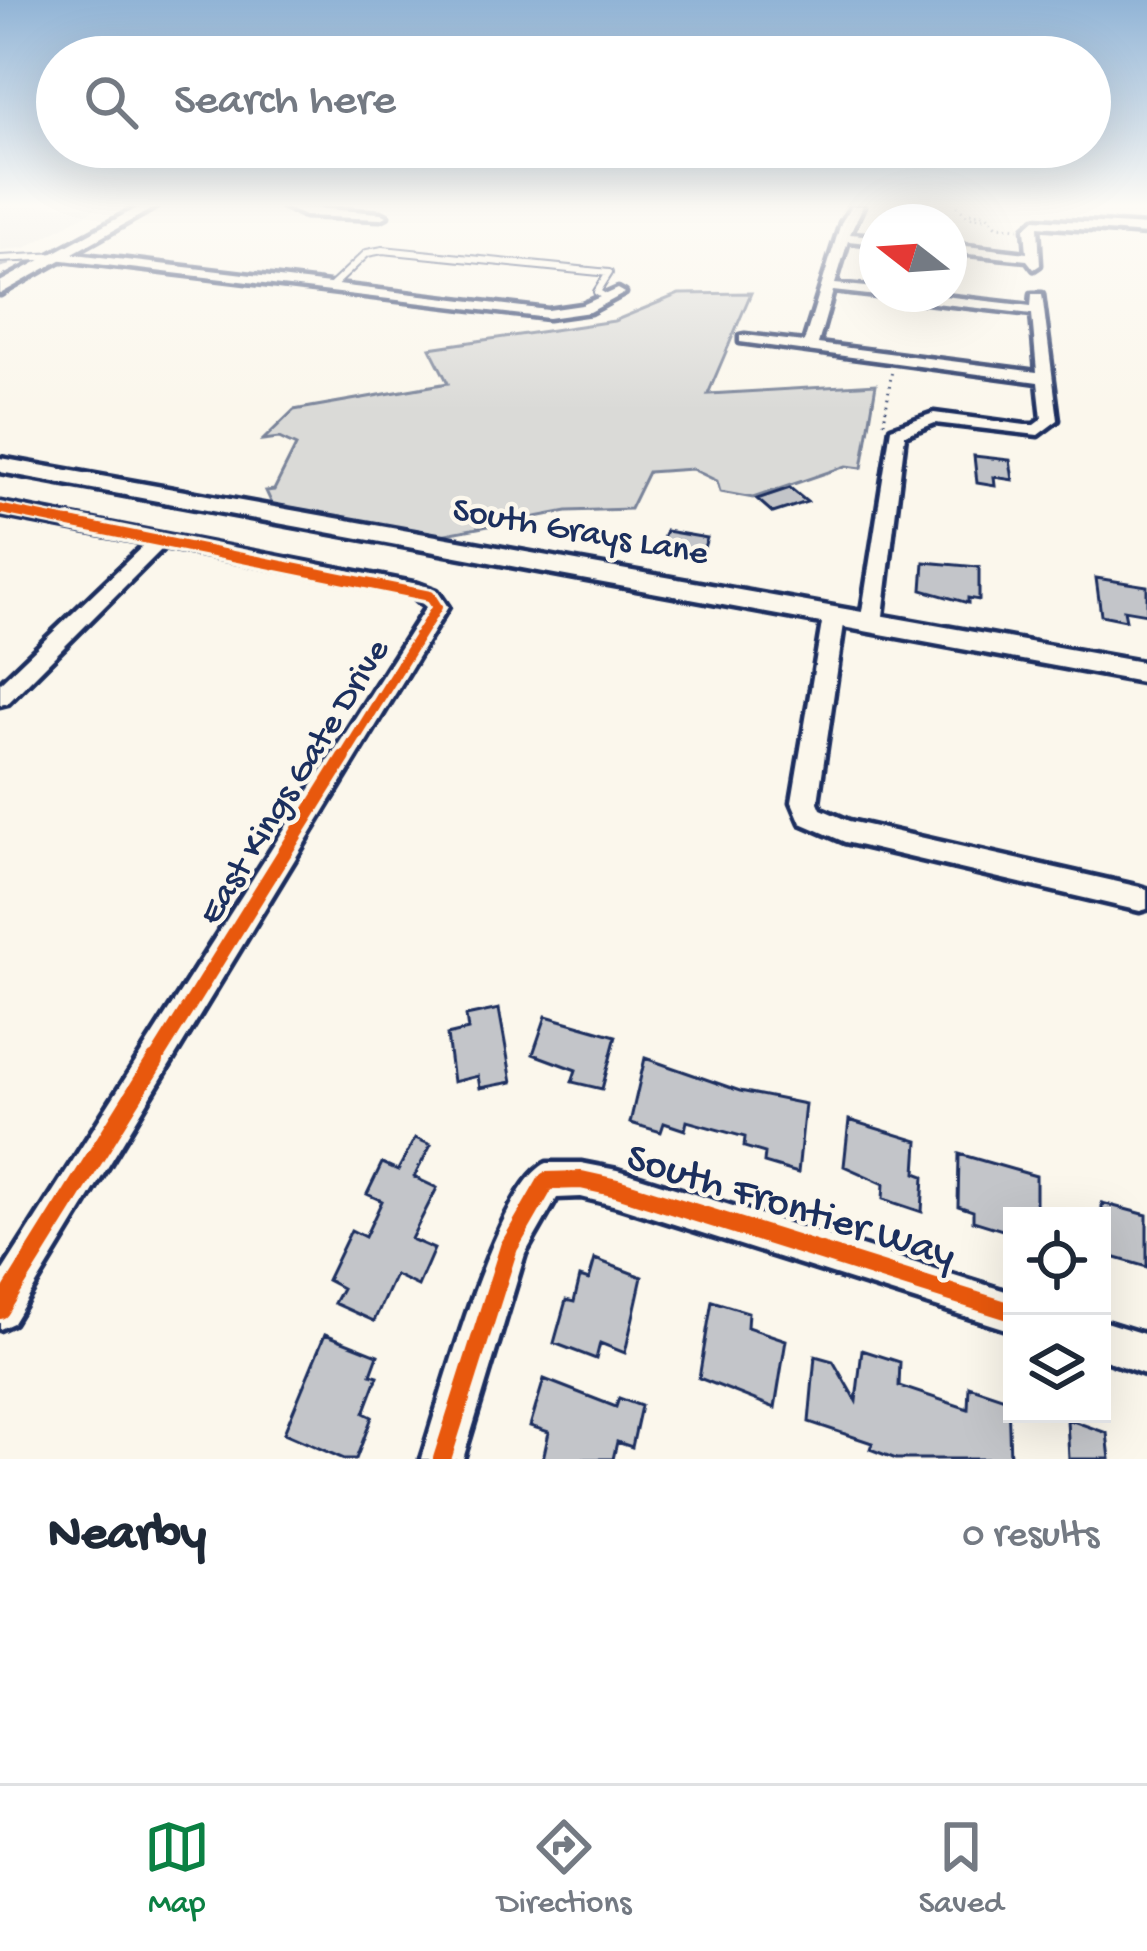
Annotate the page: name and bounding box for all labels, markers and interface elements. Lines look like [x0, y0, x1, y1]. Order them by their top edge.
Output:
search box [36, 36, 1111, 168]
icon: search [78, 69, 144, 135]
text: Search here [174, 76, 396, 129]
north arrow [859, 204, 967, 312]
street label: South Grays Lane [449, 490, 711, 578]
street label: East Kings Gate Drive [191, 632, 402, 934]
street label: South Frontier Way [620, 1136, 960, 1282]
map controls [1003, 1207, 1111, 1423]
button: locate [1003, 1207, 1111, 1315]
button: layers [1003, 1315, 1111, 1423]
text: Nearby [48, 1507, 206, 1567]
text: 0 results [962, 1514, 1099, 1560]
tab: Map [144, 1814, 210, 1924]
tab: Directions [497, 1814, 631, 1924]
tab: Saved [919, 1814, 1003, 1924]

